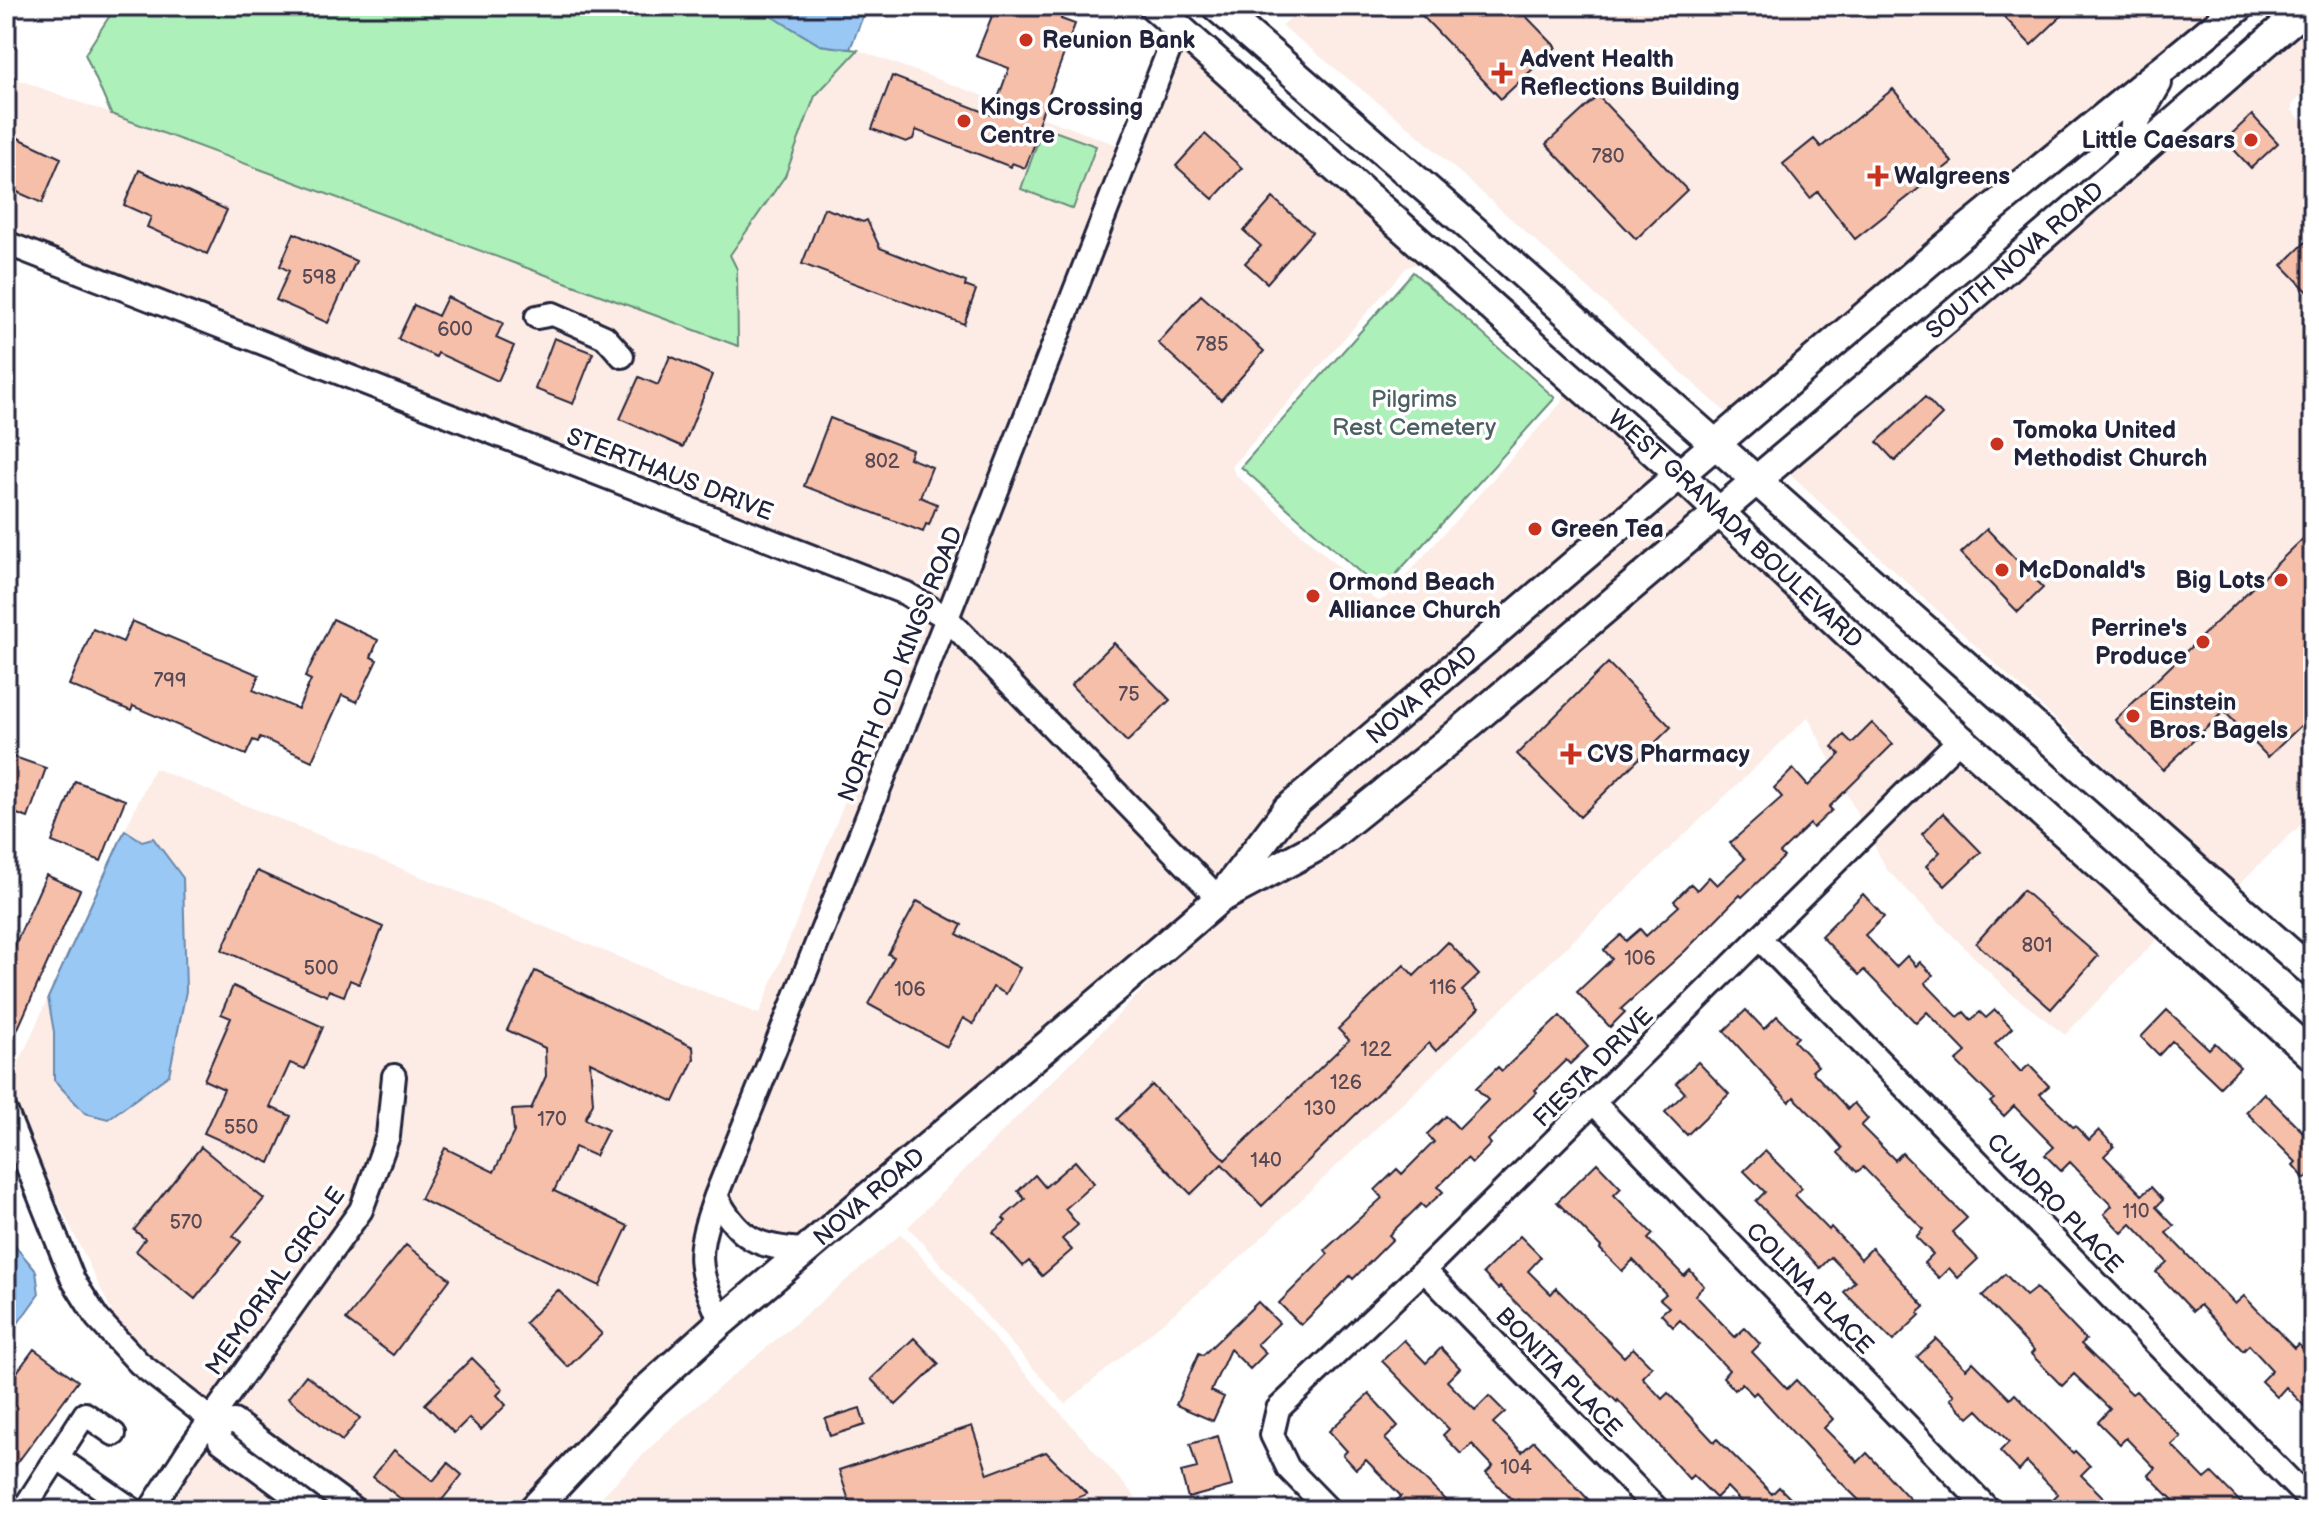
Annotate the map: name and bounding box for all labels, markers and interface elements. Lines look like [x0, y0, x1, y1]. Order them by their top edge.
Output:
place label: Reunion Bank [1042, 26, 1196, 55]
marker: Reunion Bank [1017, 31, 1035, 49]
place label: Advent Health Reflections Building [1519, 45, 1740, 102]
marker: Advent Health Reflections Building [1491, 62, 1513, 84]
place label: Kings Crossing Centre [980, 93, 1143, 150]
marker: Kings Crossing Centre [955, 112, 973, 130]
place label: Little Caesars [2081, 126, 2235, 155]
marker: Little Caesars [2242, 131, 2260, 149]
house number: 780 [1591, 145, 1625, 169]
place label: Walgreens [1894, 162, 2010, 191]
marker: Walgreens [1869, 167, 1887, 185]
street label: SOUTH NOVA ROAD [1920, 176, 2110, 345]
house number: 598 [302, 266, 336, 290]
house number: 600 [437, 318, 473, 342]
house number: 785 [1196, 333, 1228, 357]
park label: Pilgrims Rest Cemetery [1332, 385, 1496, 442]
street label: WEST GRANADA BOULEVARD [1602, 404, 1869, 655]
place label: Tomoka United Methodist Church [2013, 416, 2207, 473]
street label: STERTHAUS DRIVE [563, 422, 777, 527]
marker: Tomoka United Methodist Church [1988, 435, 2006, 453]
house number: 802 [864, 450, 900, 474]
place label: Green Tea [1551, 515, 1664, 544]
marker: Green Tea [1526, 520, 1544, 538]
street label: NORTH OLD KINGS ROAD [832, 522, 969, 806]
place label: McDonald's [2018, 556, 2146, 585]
marker: McDonald's [1993, 561, 2011, 579]
place label: Big Lots [2175, 566, 2265, 595]
place label: Ormond Beach Alliance Church [1328, 568, 1501, 625]
marker: Big Lots [2272, 571, 2290, 589]
marker: Ormond Beach Alliance Church [1304, 587, 1322, 605]
place label: Perrine's Produce [2091, 614, 2187, 671]
marker: Perrine's Produce [2194, 633, 2212, 651]
street label: NOVA ROAD [1361, 640, 1484, 751]
house number: 799 [154, 669, 186, 693]
house number: 75 [1118, 683, 1140, 707]
place label: Einstein Bros. Bagels [2149, 688, 2288, 745]
marker: Einstein Bros. Bagels [2124, 707, 2142, 725]
place label: CVS Pharmacy [1587, 740, 1750, 769]
marker: CVS Pharmacy [1562, 745, 1580, 763]
house number: 801 [2021, 934, 2053, 958]
house number: 106 [1624, 947, 1656, 971]
house number: 500 [304, 957, 338, 981]
house number: 116 [1429, 976, 1457, 1000]
house number: 106 [894, 978, 926, 1002]
street label: FIESTA DRIVE [1527, 1001, 1659, 1133]
house number: 122 [1360, 1038, 1392, 1062]
house number: 126 [1330, 1071, 1362, 1095]
house number: 130 [1304, 1097, 1336, 1121]
house number: 170 [537, 1108, 567, 1132]
house number: 550 [224, 1116, 258, 1140]
street label: CUADRO PLACE [1980, 1127, 2129, 1280]
street label: NOVA ROAD [808, 1142, 931, 1252]
house number: 140 [1250, 1149, 1282, 1173]
street label: MEMORIAL CIRCLE [200, 1182, 351, 1381]
house number: 110 [2122, 1200, 2150, 1224]
house number: 570 [169, 1211, 203, 1235]
street label: COLINA PLACE [1740, 1217, 1880, 1360]
street label: BONITA PLACE [1489, 1301, 1628, 1443]
house number: 104 [1500, 1456, 1532, 1480]

